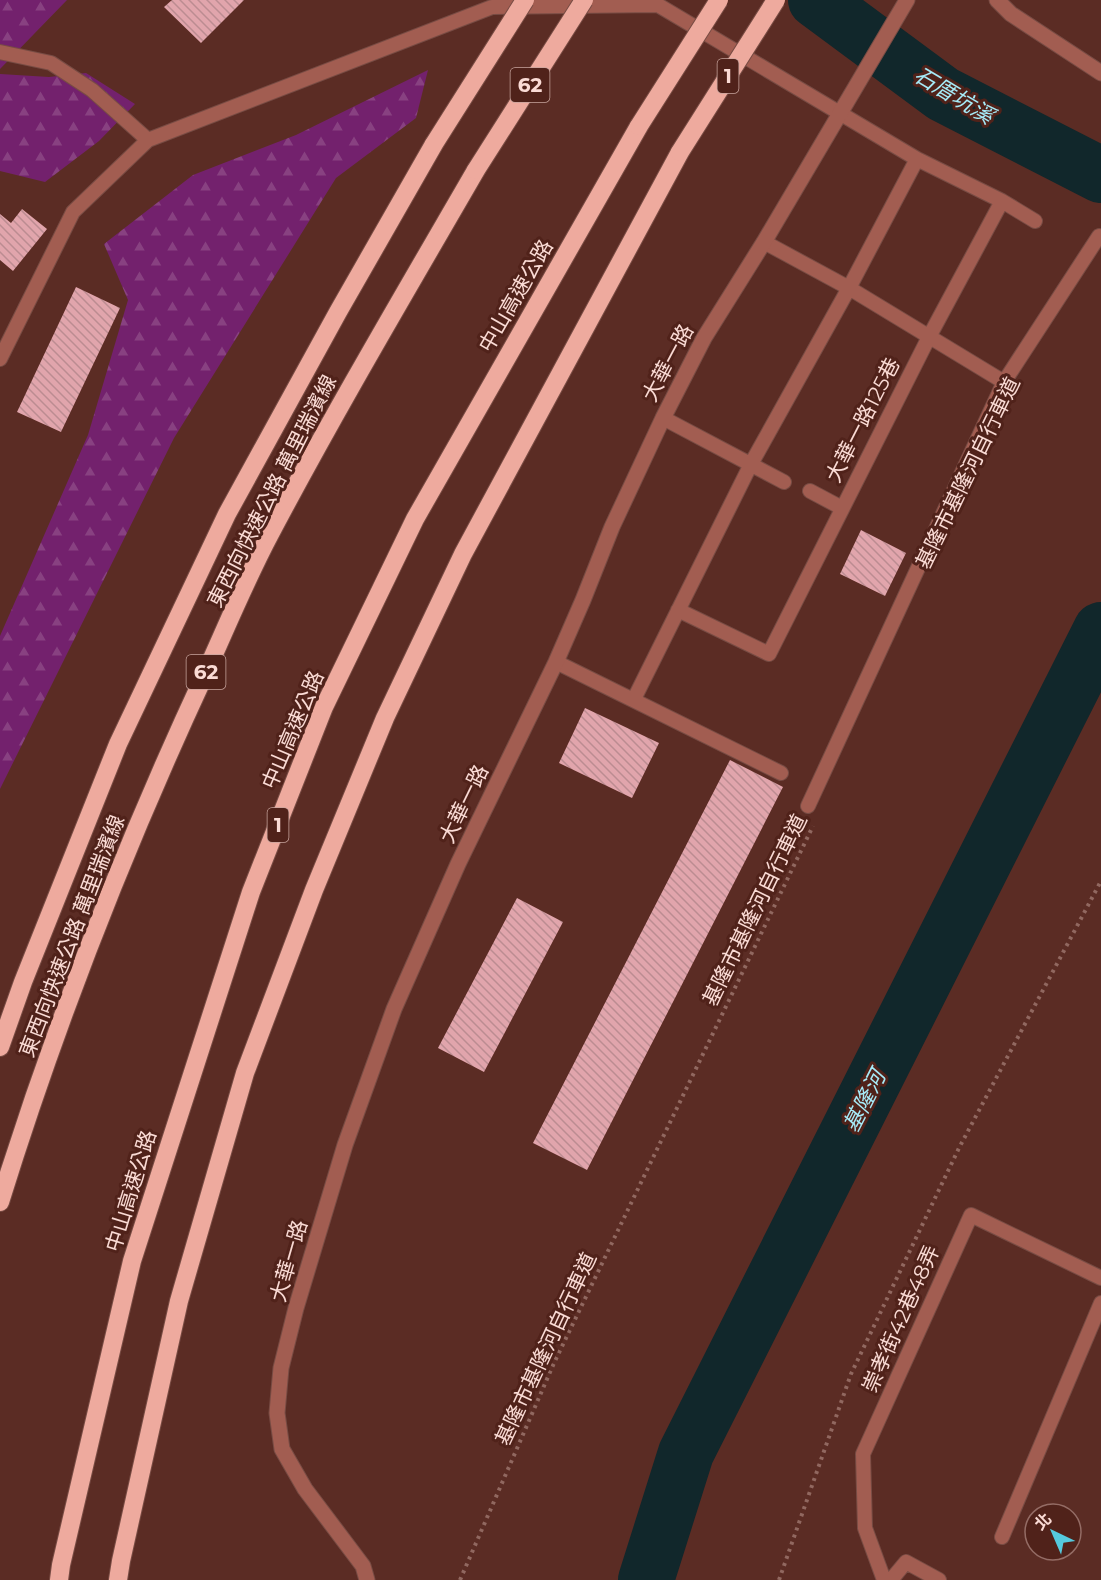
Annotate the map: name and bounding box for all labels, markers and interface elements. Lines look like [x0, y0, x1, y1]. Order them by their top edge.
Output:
road number: 1 [718, 59, 738, 93]
water label: 石厝坑溪 [909, 61, 1001, 131]
road number: 62 [510, 68, 550, 102]
street label: 中山高速公路 [473, 235, 558, 357]
street label: 大華一路 [637, 320, 698, 406]
street label: 大華一路125巷 [820, 353, 905, 486]
street label: 東西向快速公路 萬里瑞濱線 [202, 370, 341, 611]
street label: 基隆市基隆河自行車道 [910, 373, 1025, 573]
road number: 62 [186, 655, 226, 689]
street label: 中山高速公路 [256, 667, 329, 793]
street label: 大華一路 [434, 761, 493, 847]
road number: 1 [268, 808, 288, 842]
street label: 基隆市基隆河自行車道 [697, 810, 812, 1010]
street label: 東西向快速公路 萬里瑞濱線 [14, 811, 129, 1061]
water label: 基隆河 [837, 1062, 893, 1137]
street label: 中山高速公路 [100, 1127, 161, 1255]
street label: 大華一路 [265, 1217, 312, 1305]
street label: 崇孝街42巷48弄 [857, 1241, 944, 1396]
street label: 基隆市基隆河自行車道 [490, 1248, 601, 1449]
north arrow [1023, 1502, 1083, 1562]
text: 北 [1031, 1509, 1055, 1534]

